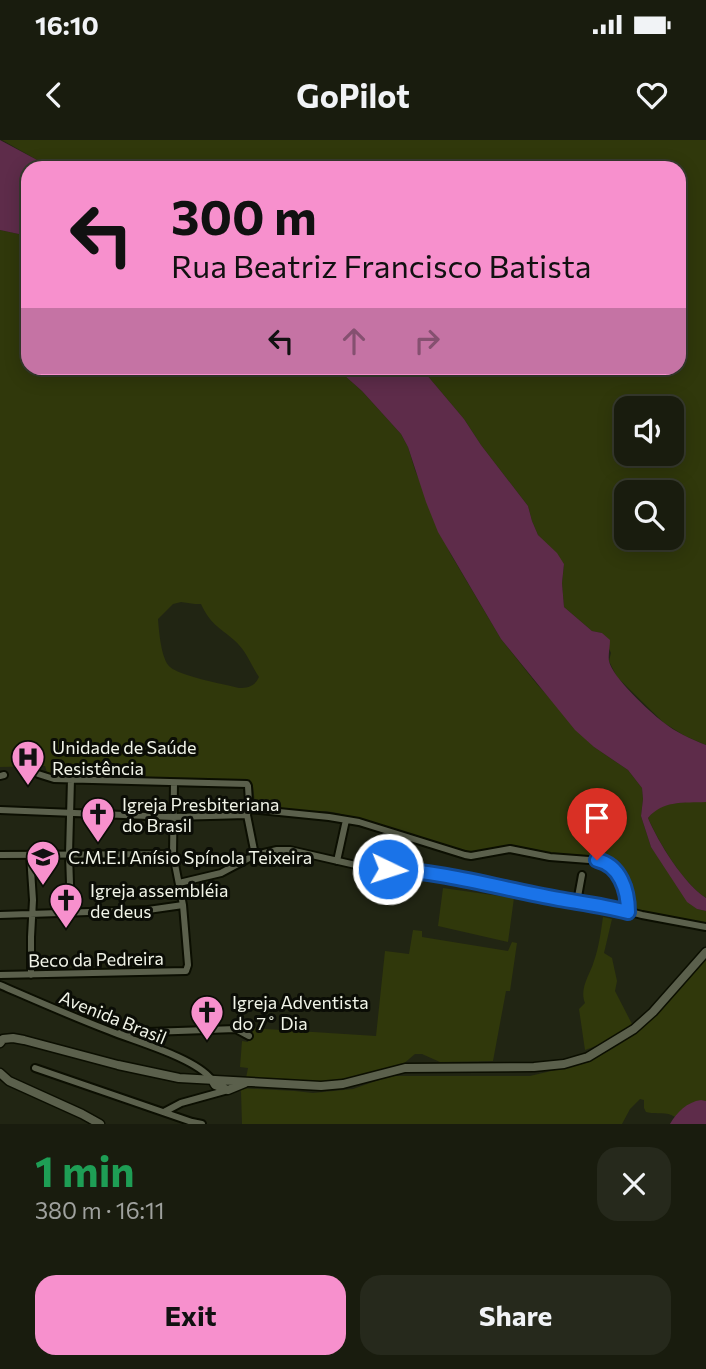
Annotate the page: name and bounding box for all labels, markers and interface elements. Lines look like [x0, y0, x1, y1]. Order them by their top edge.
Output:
text: 16:10 [35, 9, 99, 40]
text: GoPilot [296, 75, 410, 115]
icon: back [35, 76, 73, 114]
icon: heart [633, 76, 671, 114]
text: 300 m [171, 185, 317, 245]
icon: left [56, 189, 147, 280]
text: Rua Beatriz Francisco Batista [171, 245, 592, 285]
icon: left [262, 322, 300, 360]
icon: ahead [335, 322, 373, 360]
icon: right [408, 322, 446, 360]
map controls [614, 396, 684, 550]
button: sound [614, 396, 684, 466]
button: search [614, 480, 684, 550]
place label: Unidade de Saúde Resistência [52, 736, 197, 779]
hospital icon: Unidade de Saúde Resistência [9, 738, 47, 787]
pin [567, 788, 627, 860]
place label: Igreja Presbiteriana do Brasil [122, 793, 279, 836]
church icon: Igreja Presbiteriana do Brasil [79, 795, 117, 844]
icon: arrive [578, 799, 616, 837]
position arrow [351, 832, 425, 906]
school or university icon: C.M.E.I Anísio Spínola Teixeira [24, 838, 62, 887]
place label: C.M.E.I Anísio Spínola Teixeira [68, 846, 312, 868]
place label: Igreja assembléia de deus [90, 879, 228, 922]
church icon: Igreja assembléia de deus [47, 881, 85, 930]
street label: Beco da Pedreira [28, 947, 164, 971]
street label: Avenida Brasil [56, 985, 170, 1049]
place label: Igreja Adventista do 7˚ Dia [232, 991, 369, 1034]
church icon: Igreja Adventista do 7˚ Dia [188, 993, 226, 1042]
text: 1 min [35, 1144, 135, 1196]
button: close [597, 1147, 671, 1221]
text: 380 m · 16:11 [35, 1196, 165, 1224]
button: Exit [35, 1275, 346, 1355]
button: Share [360, 1275, 671, 1355]

